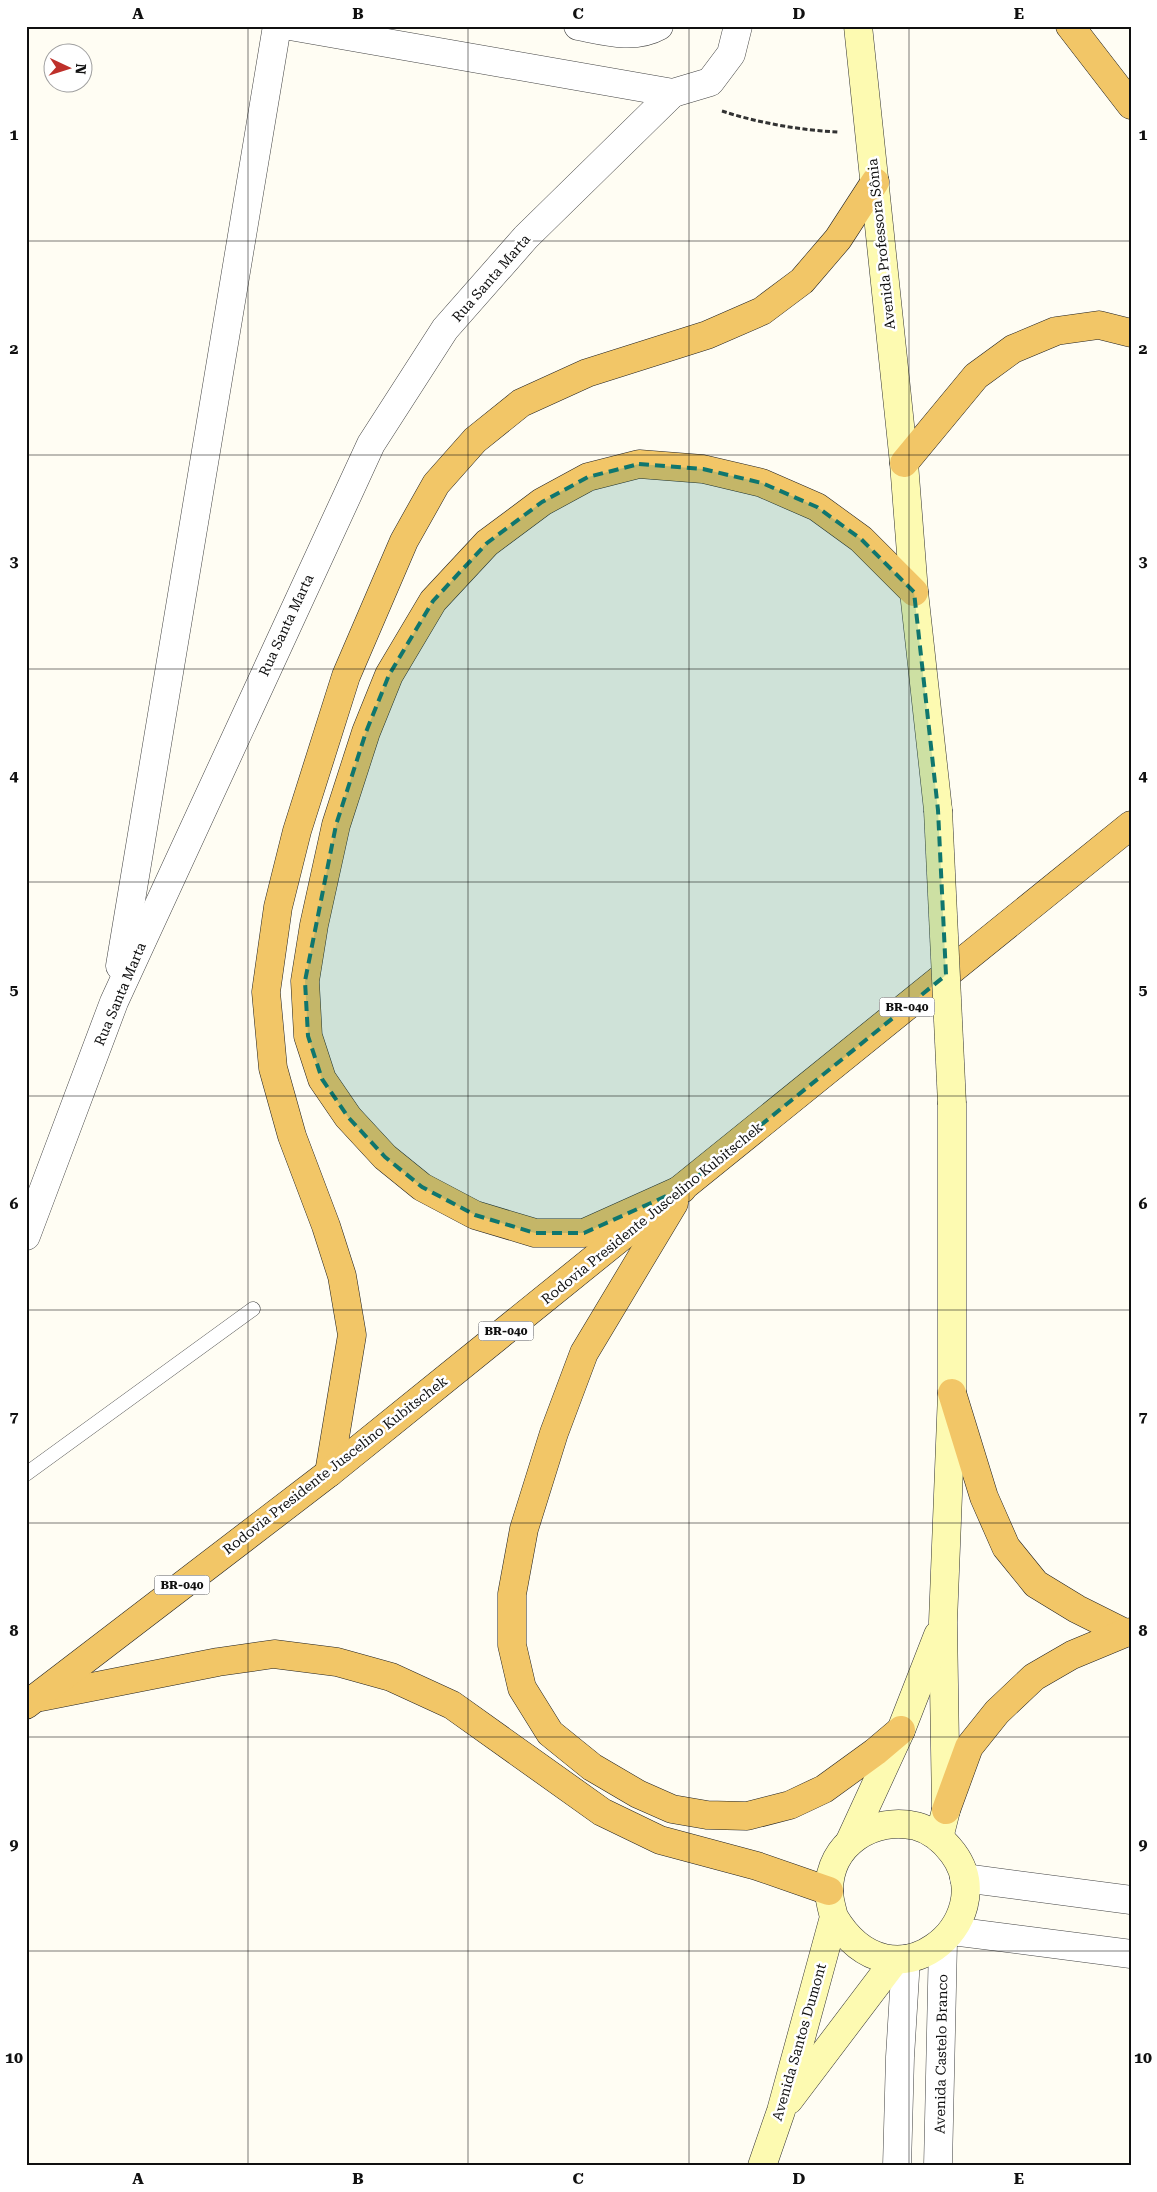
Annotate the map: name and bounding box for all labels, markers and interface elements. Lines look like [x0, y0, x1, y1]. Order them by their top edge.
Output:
text: A [132, 4, 144, 23]
text: B [352, 4, 364, 23]
text: C [572, 4, 584, 23]
text: D [793, 4, 806, 23]
text: E [1014, 4, 1024, 23]
north arrow [42, 42, 92, 92]
text: N [73, 63, 89, 75]
text: 1 [10, 125, 19, 144]
text: 1 [1139, 125, 1148, 144]
street label: Avenida Professora Sônia [864, 157, 898, 330]
street label: Rua Santa Marta [449, 231, 534, 325]
text: 2 [10, 339, 19, 358]
text: 2 [1139, 339, 1148, 358]
text: 3 [10, 552, 19, 571]
text: 3 [1139, 552, 1148, 571]
street label: Rua Santa Marta [255, 571, 317, 678]
text: 4 [10, 766, 19, 785]
text: 4 [1139, 766, 1148, 785]
street label: Rua Santa Marta [91, 940, 149, 1048]
text: 5 [10, 980, 19, 999]
text: 5 [1139, 980, 1148, 999]
road number: BR-040 [880, 998, 934, 1016]
street label: Rodovia Presidente Juscelino Kubitschek [538, 1119, 766, 1307]
text: 6 [10, 1194, 19, 1213]
text: 6 [1139, 1194, 1148, 1213]
road number: BR-040 [478, 1322, 534, 1340]
street label: Rodovia Presidente Juscelino Kubitschek [220, 1372, 450, 1558]
text: 7 [10, 1407, 19, 1426]
text: 7 [1139, 1407, 1148, 1426]
road number: BR-040 [154, 1576, 210, 1594]
text: 8 [10, 1621, 19, 1640]
text: 8 [1139, 1621, 1148, 1640]
text: 9 [10, 1835, 19, 1854]
text: 9 [1139, 1835, 1148, 1854]
street label: Avenida Santos Dumont [769, 1961, 829, 2123]
street label: Avenida Castelo Branco [932, 1974, 950, 2134]
text: 10 [5, 2048, 23, 2067]
text: 10 [1134, 2048, 1152, 2067]
text: A [132, 2169, 144, 2188]
text: B [352, 2169, 364, 2188]
text: C [572, 2169, 584, 2188]
text: D [793, 2169, 806, 2188]
text: E [1014, 2169, 1024, 2188]

